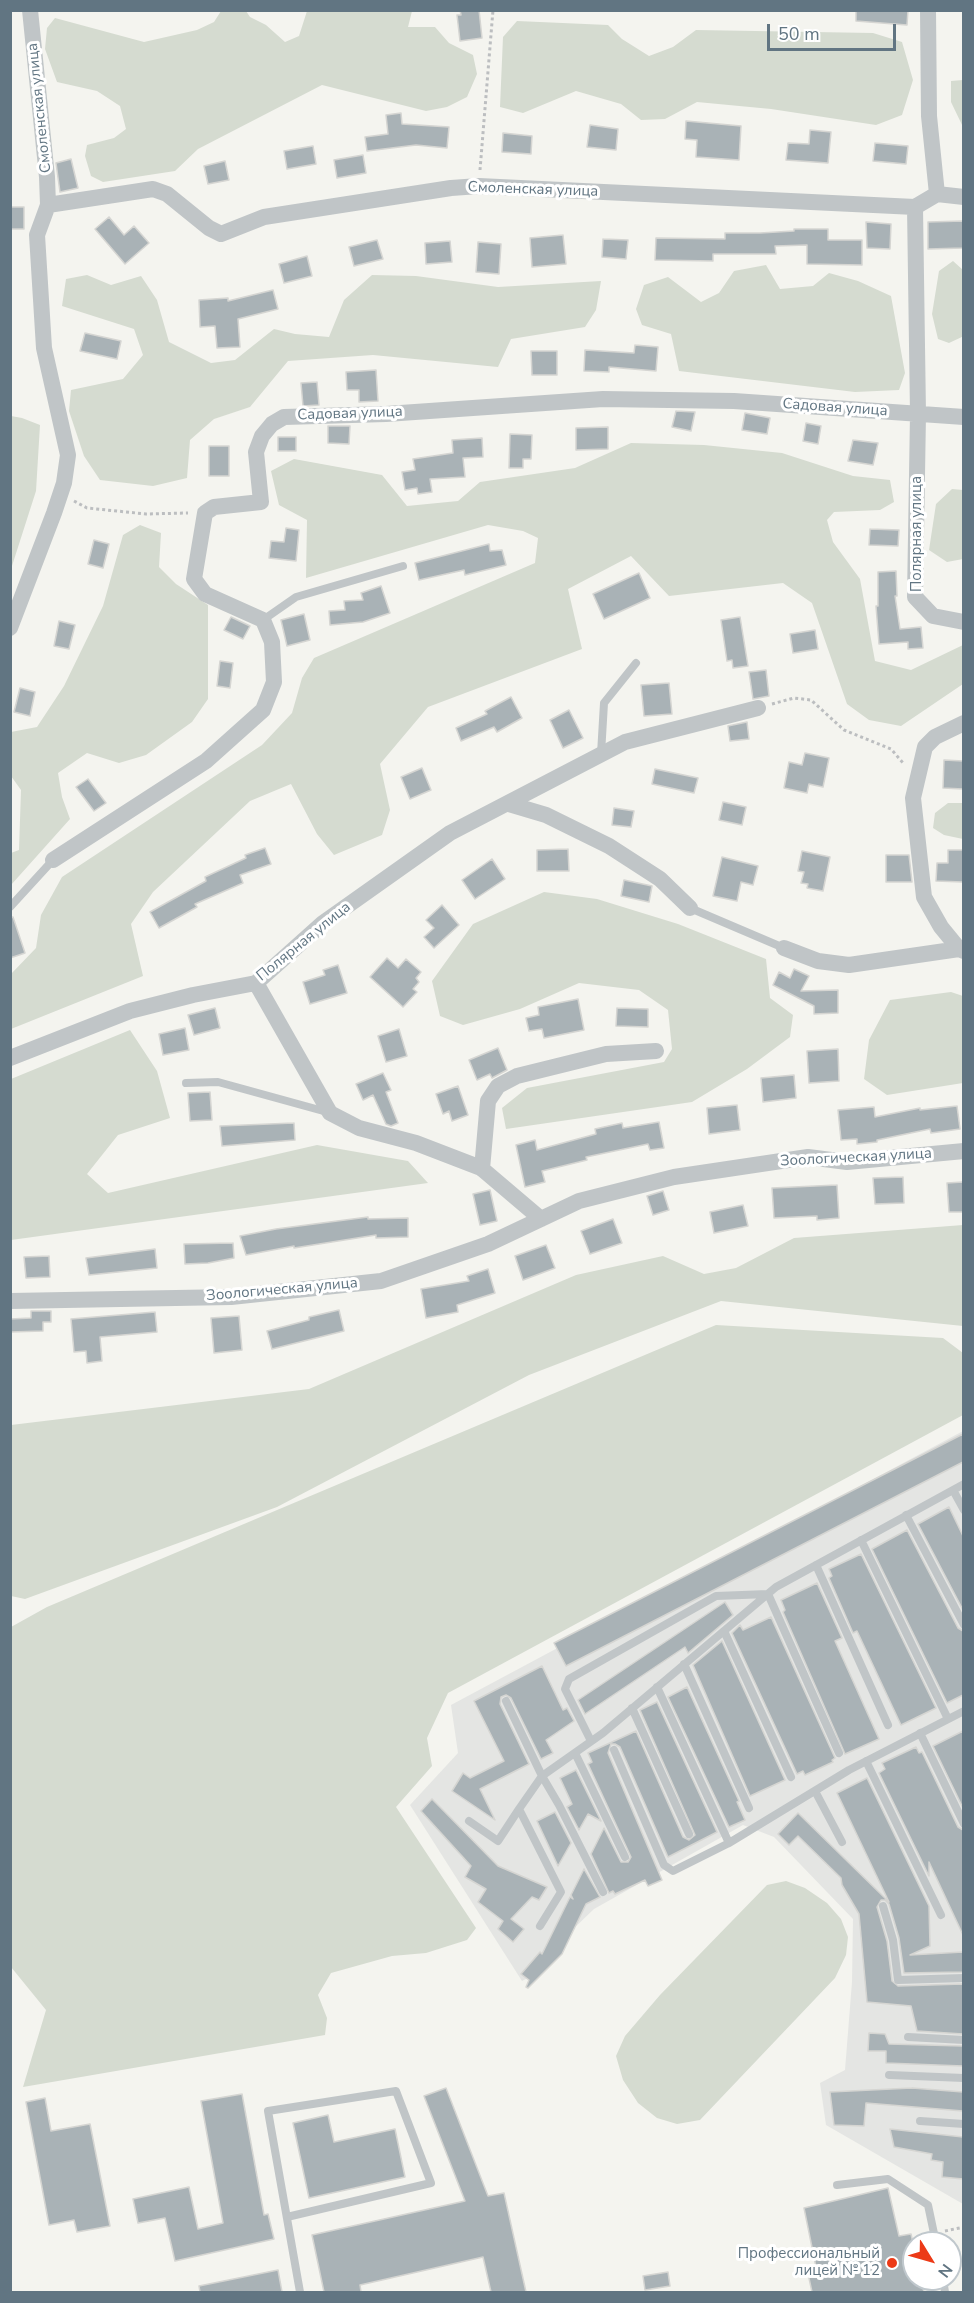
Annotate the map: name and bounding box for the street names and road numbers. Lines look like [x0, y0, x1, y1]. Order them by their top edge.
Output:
street label: Смоленская улица [24, 42, 56, 174]
street label: Смоленская улица [467, 179, 599, 201]
street label: Садовая улица [782, 395, 888, 421]
street label: Садовая улица [297, 403, 403, 425]
street label: Полярная улица [908, 476, 926, 592]
street label: Полярная улица [253, 899, 355, 985]
street label: Зоологическая улица [780, 1145, 932, 1171]
street label: Зоологическая улица [205, 1274, 359, 1306]

